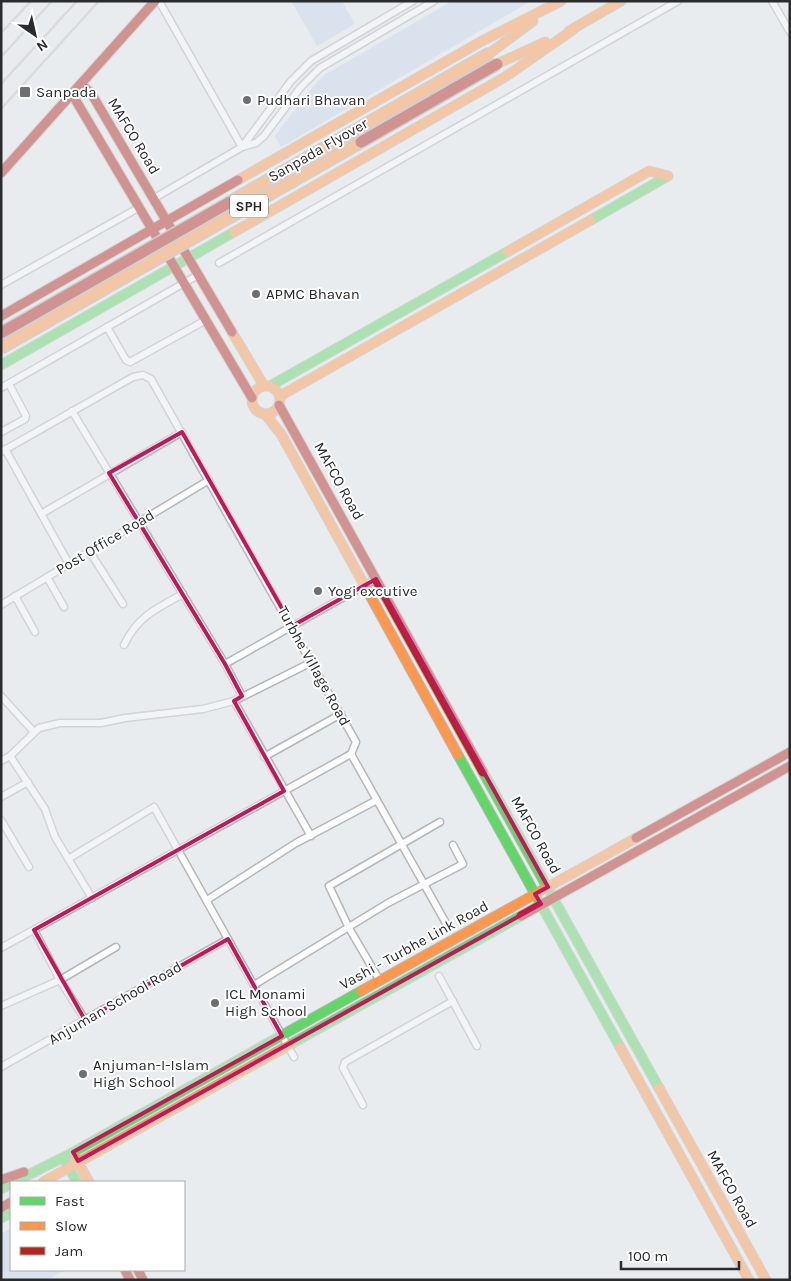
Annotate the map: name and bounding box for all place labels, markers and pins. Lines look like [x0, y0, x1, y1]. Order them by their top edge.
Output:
place label: Sanpada [36, 83, 97, 101]
marker: Sanpada [18, 85, 32, 99]
place label: Pudhari Bhavan [257, 91, 366, 109]
marker: Pudhari Bhavan [241, 94, 253, 106]
place label: APMC Bhavan [266, 285, 360, 303]
marker: APMC Bhavan [250, 288, 262, 300]
place label: Yogi excutive [328, 582, 418, 600]
marker: Yogi excutive [312, 585, 324, 597]
place label: ICL Monami High School [225, 985, 307, 1020]
marker: ICL Monami High School [209, 997, 221, 1009]
place label: Anjuman-I-Islam High School [93, 1056, 209, 1091]
marker: Anjuman-I-Islam High School [77, 1068, 89, 1080]

